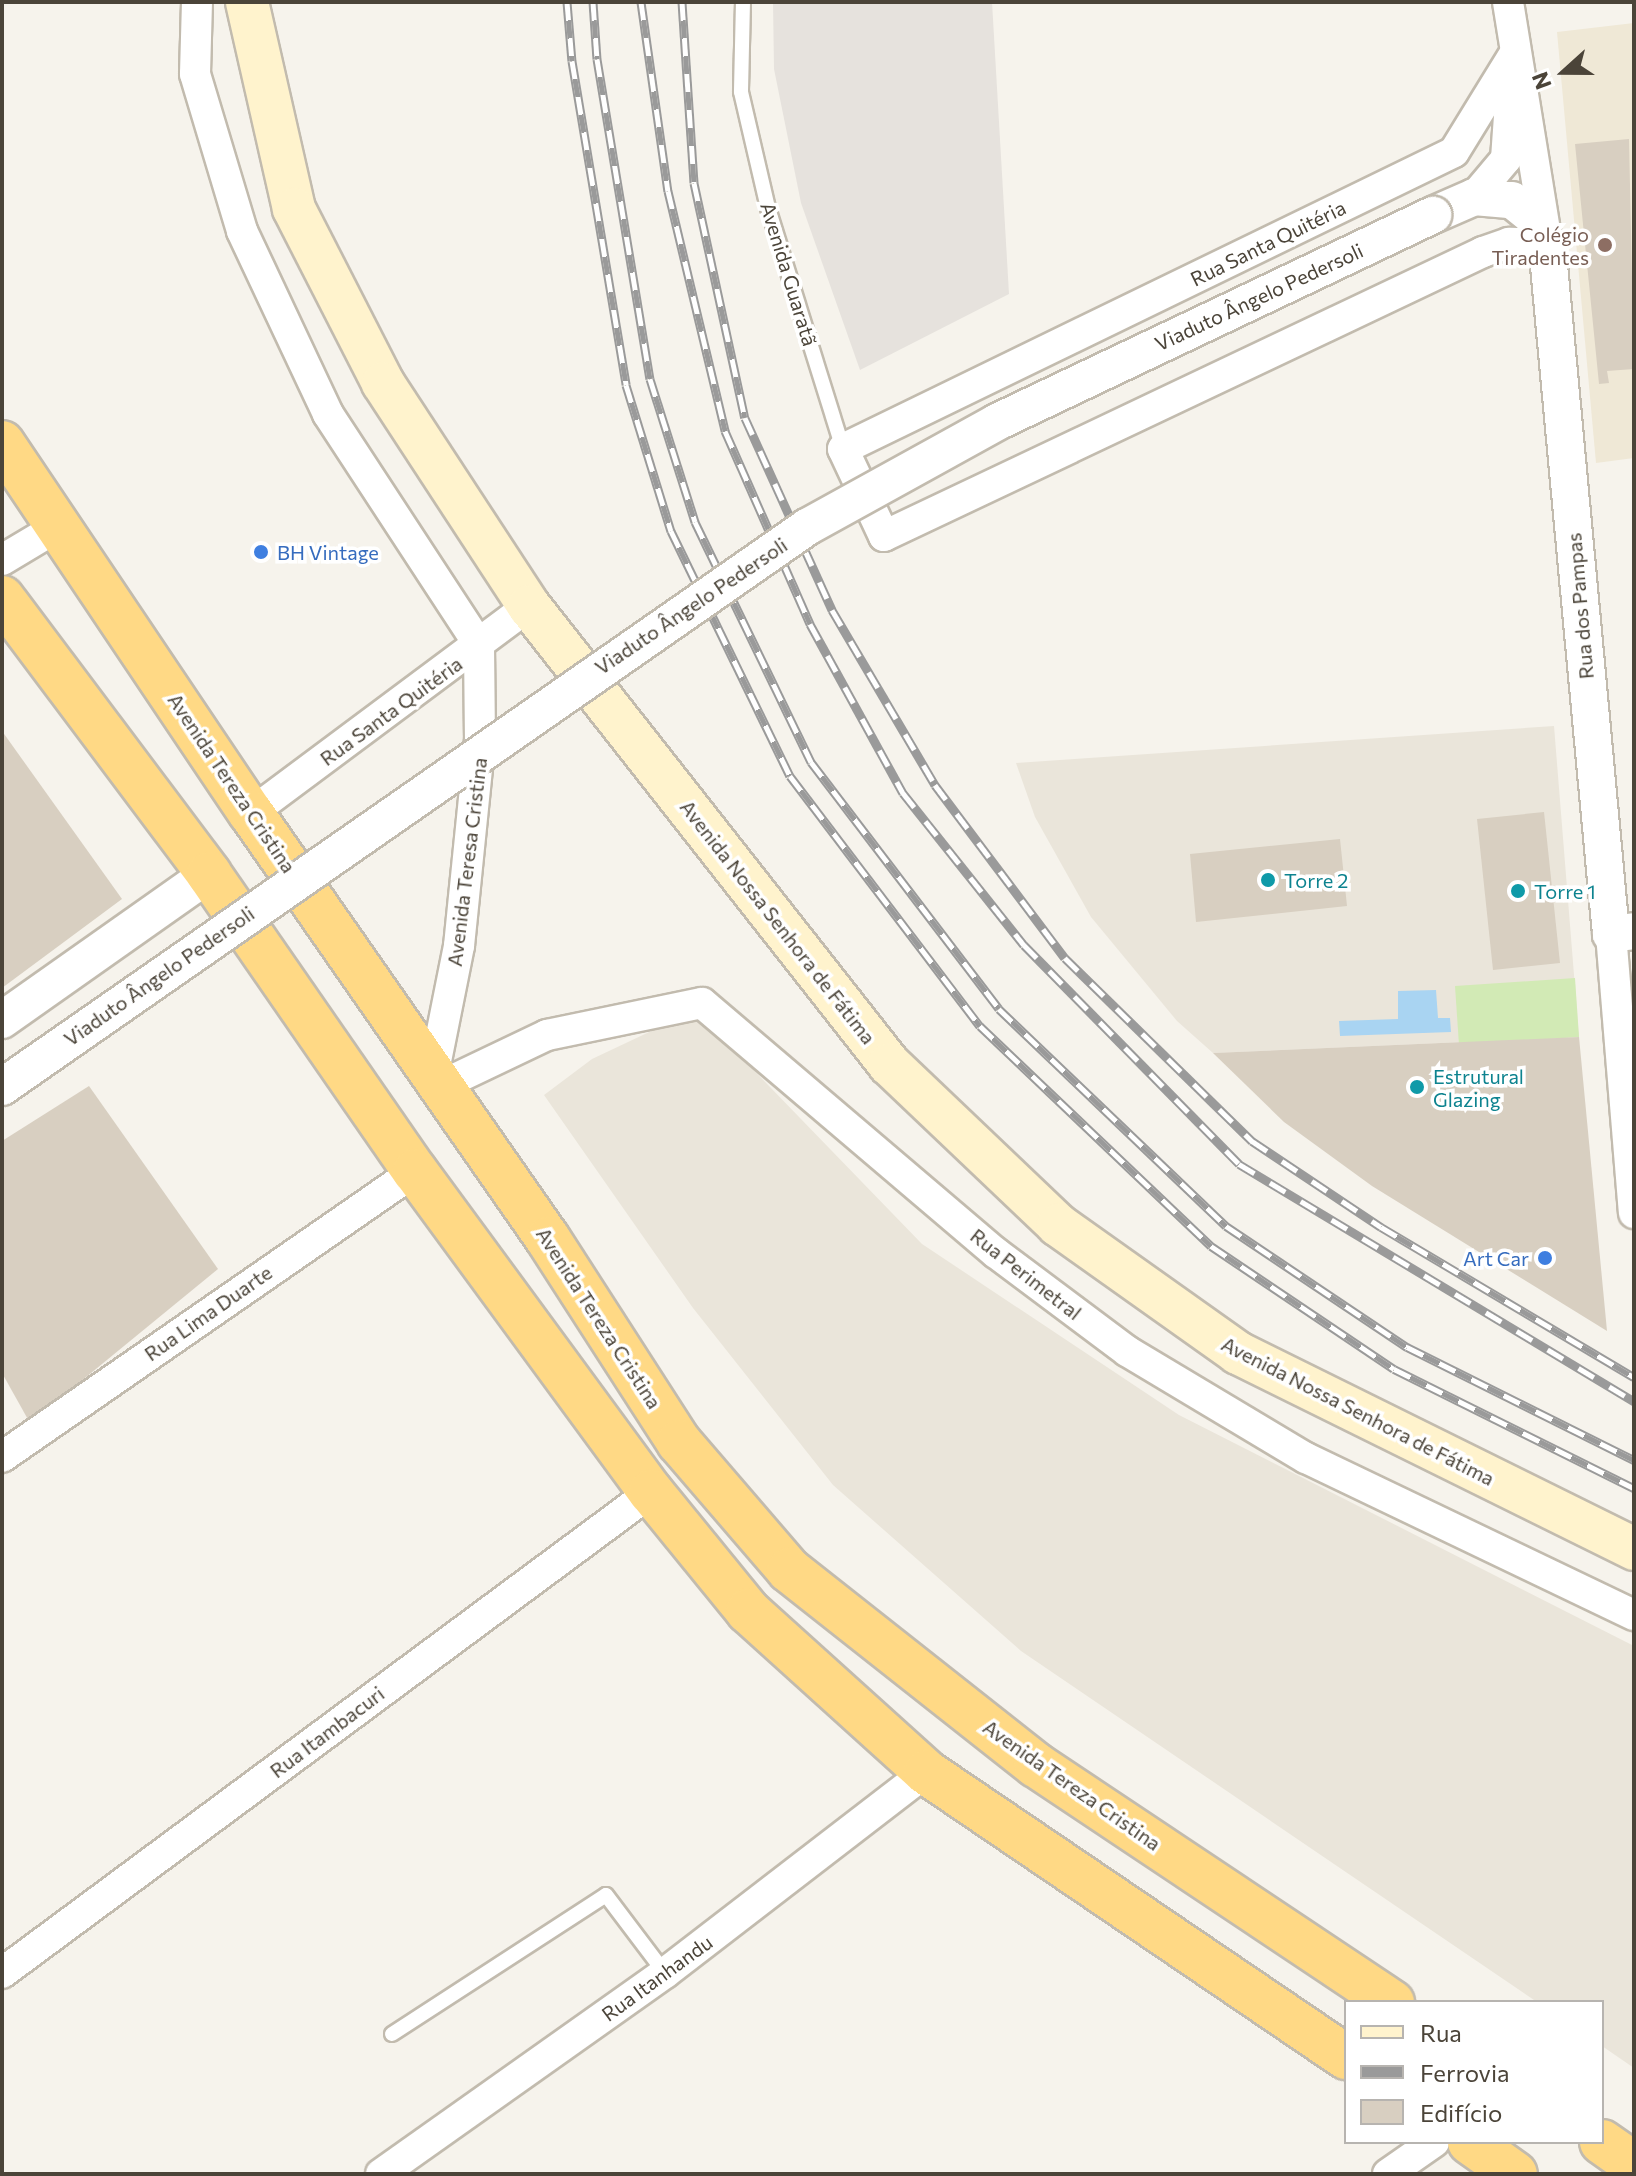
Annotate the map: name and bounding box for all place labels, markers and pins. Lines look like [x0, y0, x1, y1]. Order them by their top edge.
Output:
place label: Colégio Tiradentes [1492, 222, 1589, 269]
marker: Colégio Tiradentes [1596, 236, 1614, 254]
place label: BH Vintage [277, 540, 379, 564]
marker: BH Vintage [252, 543, 270, 561]
place label: Torre 2 [1284, 868, 1348, 892]
marker: Torre 2 [1259, 871, 1277, 889]
place label: Torre 1 [1534, 879, 1596, 903]
marker: Torre 1 [1509, 882, 1527, 900]
place label: Estrutural Glazing [1433, 1064, 1524, 1111]
marker: Estrutural Glazing [1408, 1078, 1426, 1096]
place label: Art Car [1463, 1246, 1529, 1270]
marker: Art Car [1536, 1249, 1554, 1267]

